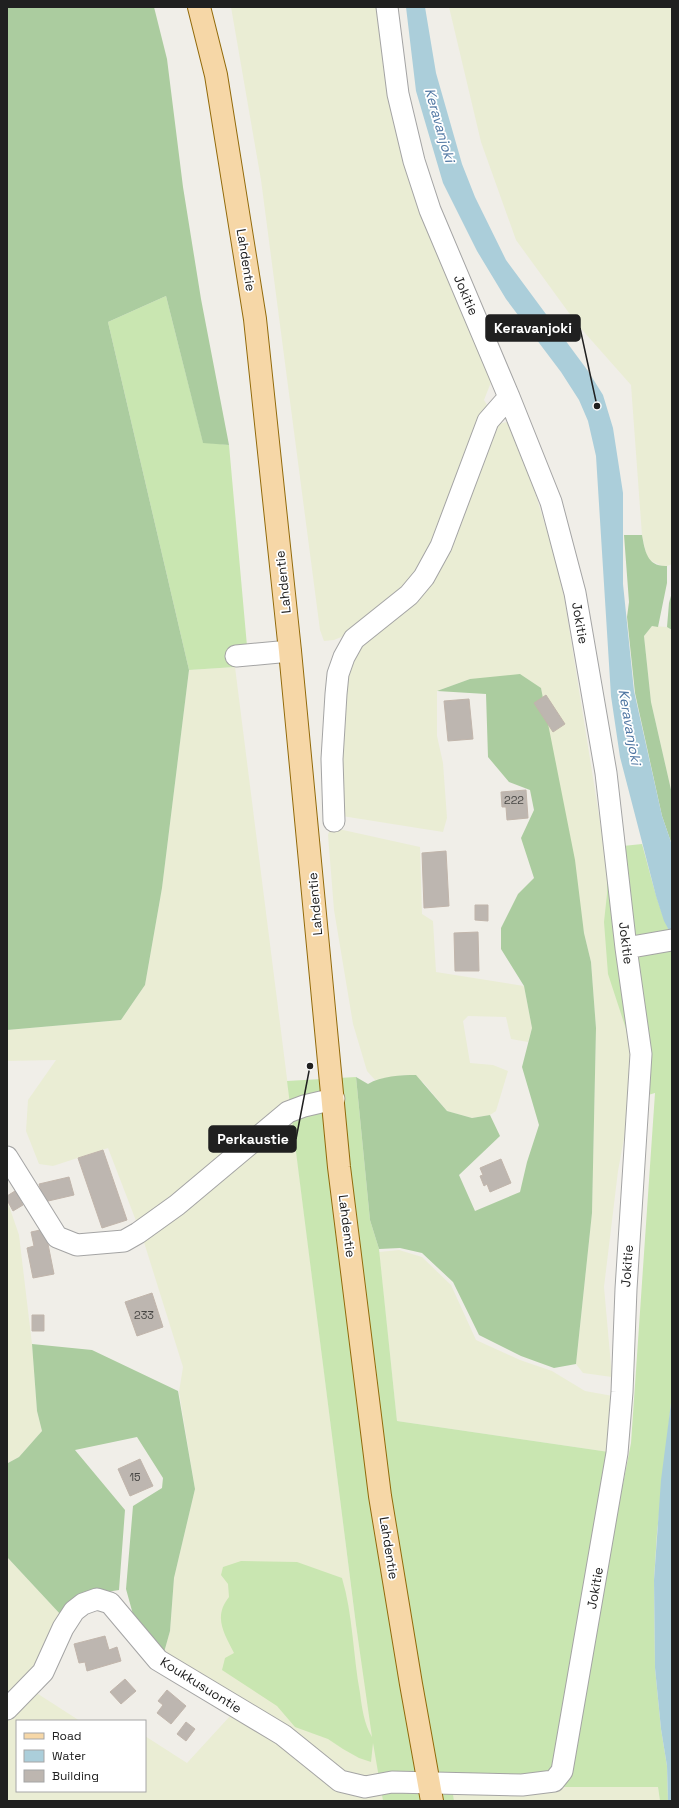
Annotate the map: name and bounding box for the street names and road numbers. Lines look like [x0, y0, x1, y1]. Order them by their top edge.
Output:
street label: Lahdentie [233, 227, 259, 293]
street label: Jokitie [450, 272, 482, 318]
street label: Lahdentie [271, 550, 295, 614]
street label: Jokitie [568, 601, 592, 645]
street label: Lahdentie [304, 872, 326, 936]
street label: Jokitie [615, 921, 637, 965]
street label: Lahdentie [335, 1194, 359, 1258]
street label: Jokitie [617, 1244, 637, 1288]
street label: Lahdentie [376, 1515, 402, 1581]
street label: Jokitie [583, 1566, 607, 1610]
street label: Koukkusuontie [157, 1653, 245, 1717]

